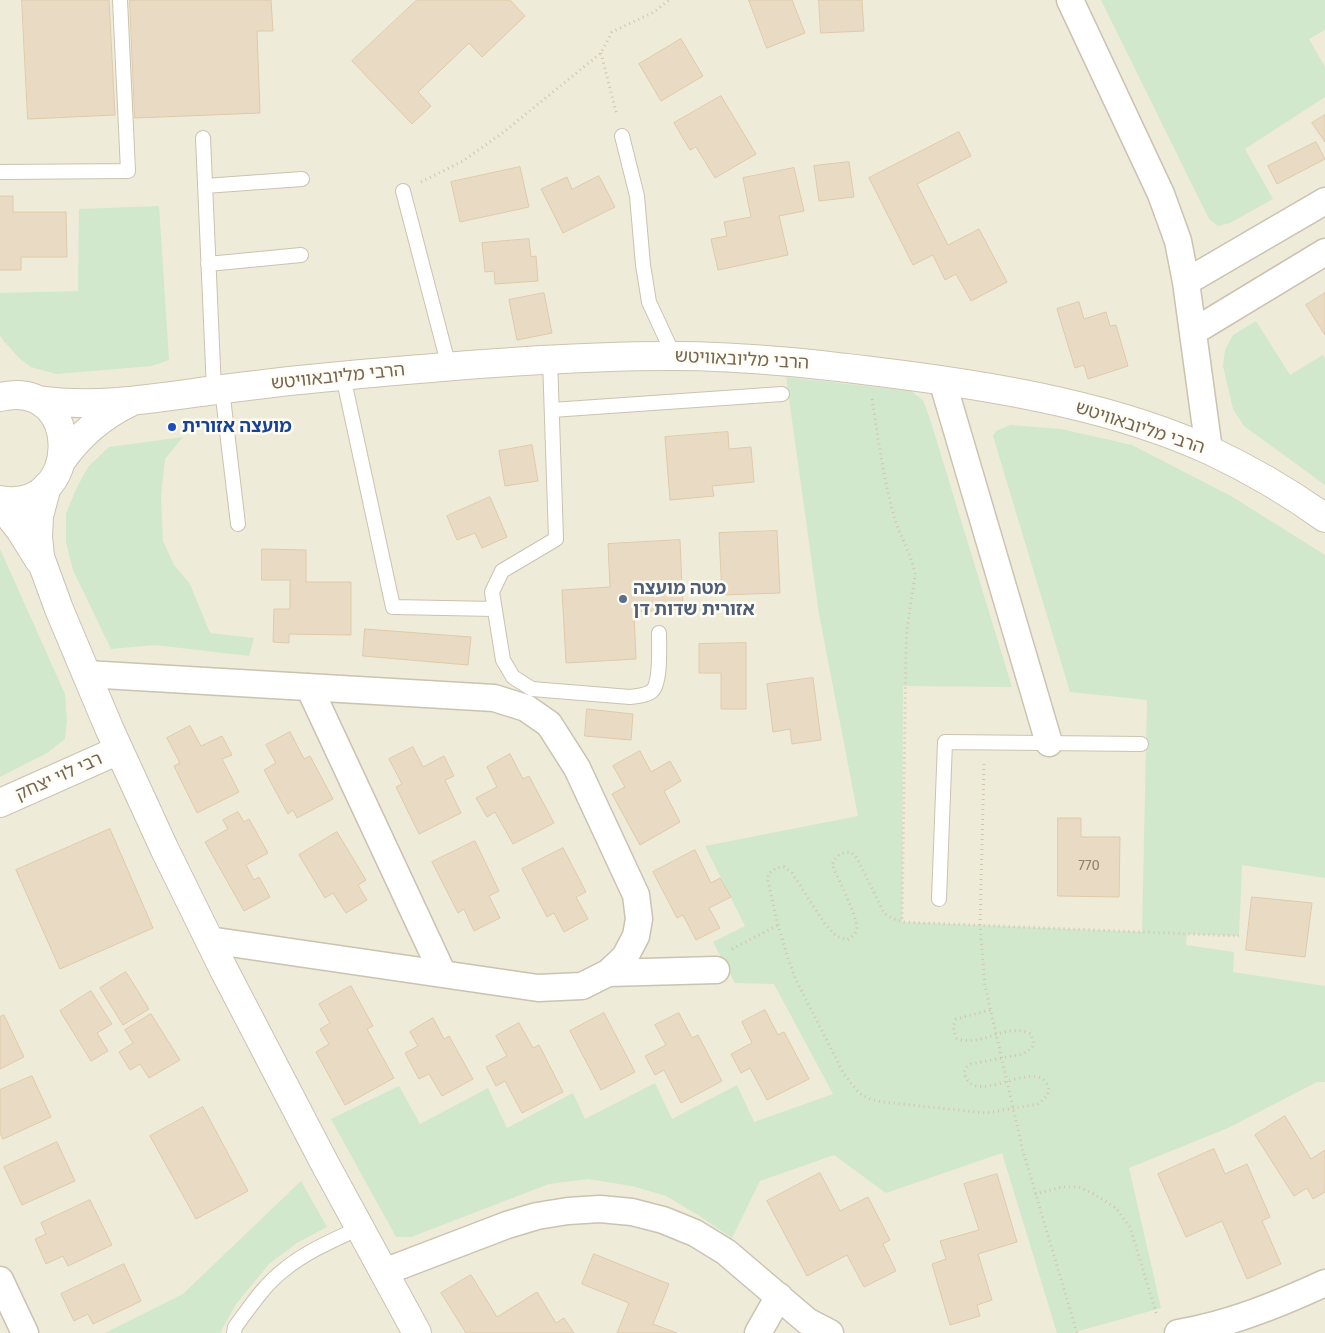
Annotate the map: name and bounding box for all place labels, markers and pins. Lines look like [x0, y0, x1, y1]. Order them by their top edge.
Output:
place label: מועצה אזורית [182, 416, 292, 438]
marker: מועצה אזורית [166, 421, 178, 433]
place label: מטה מועצה אזורית שדות דן [633, 578, 755, 620]
marker: מטה מועצה אזורית שדות דן [617, 593, 629, 605]

